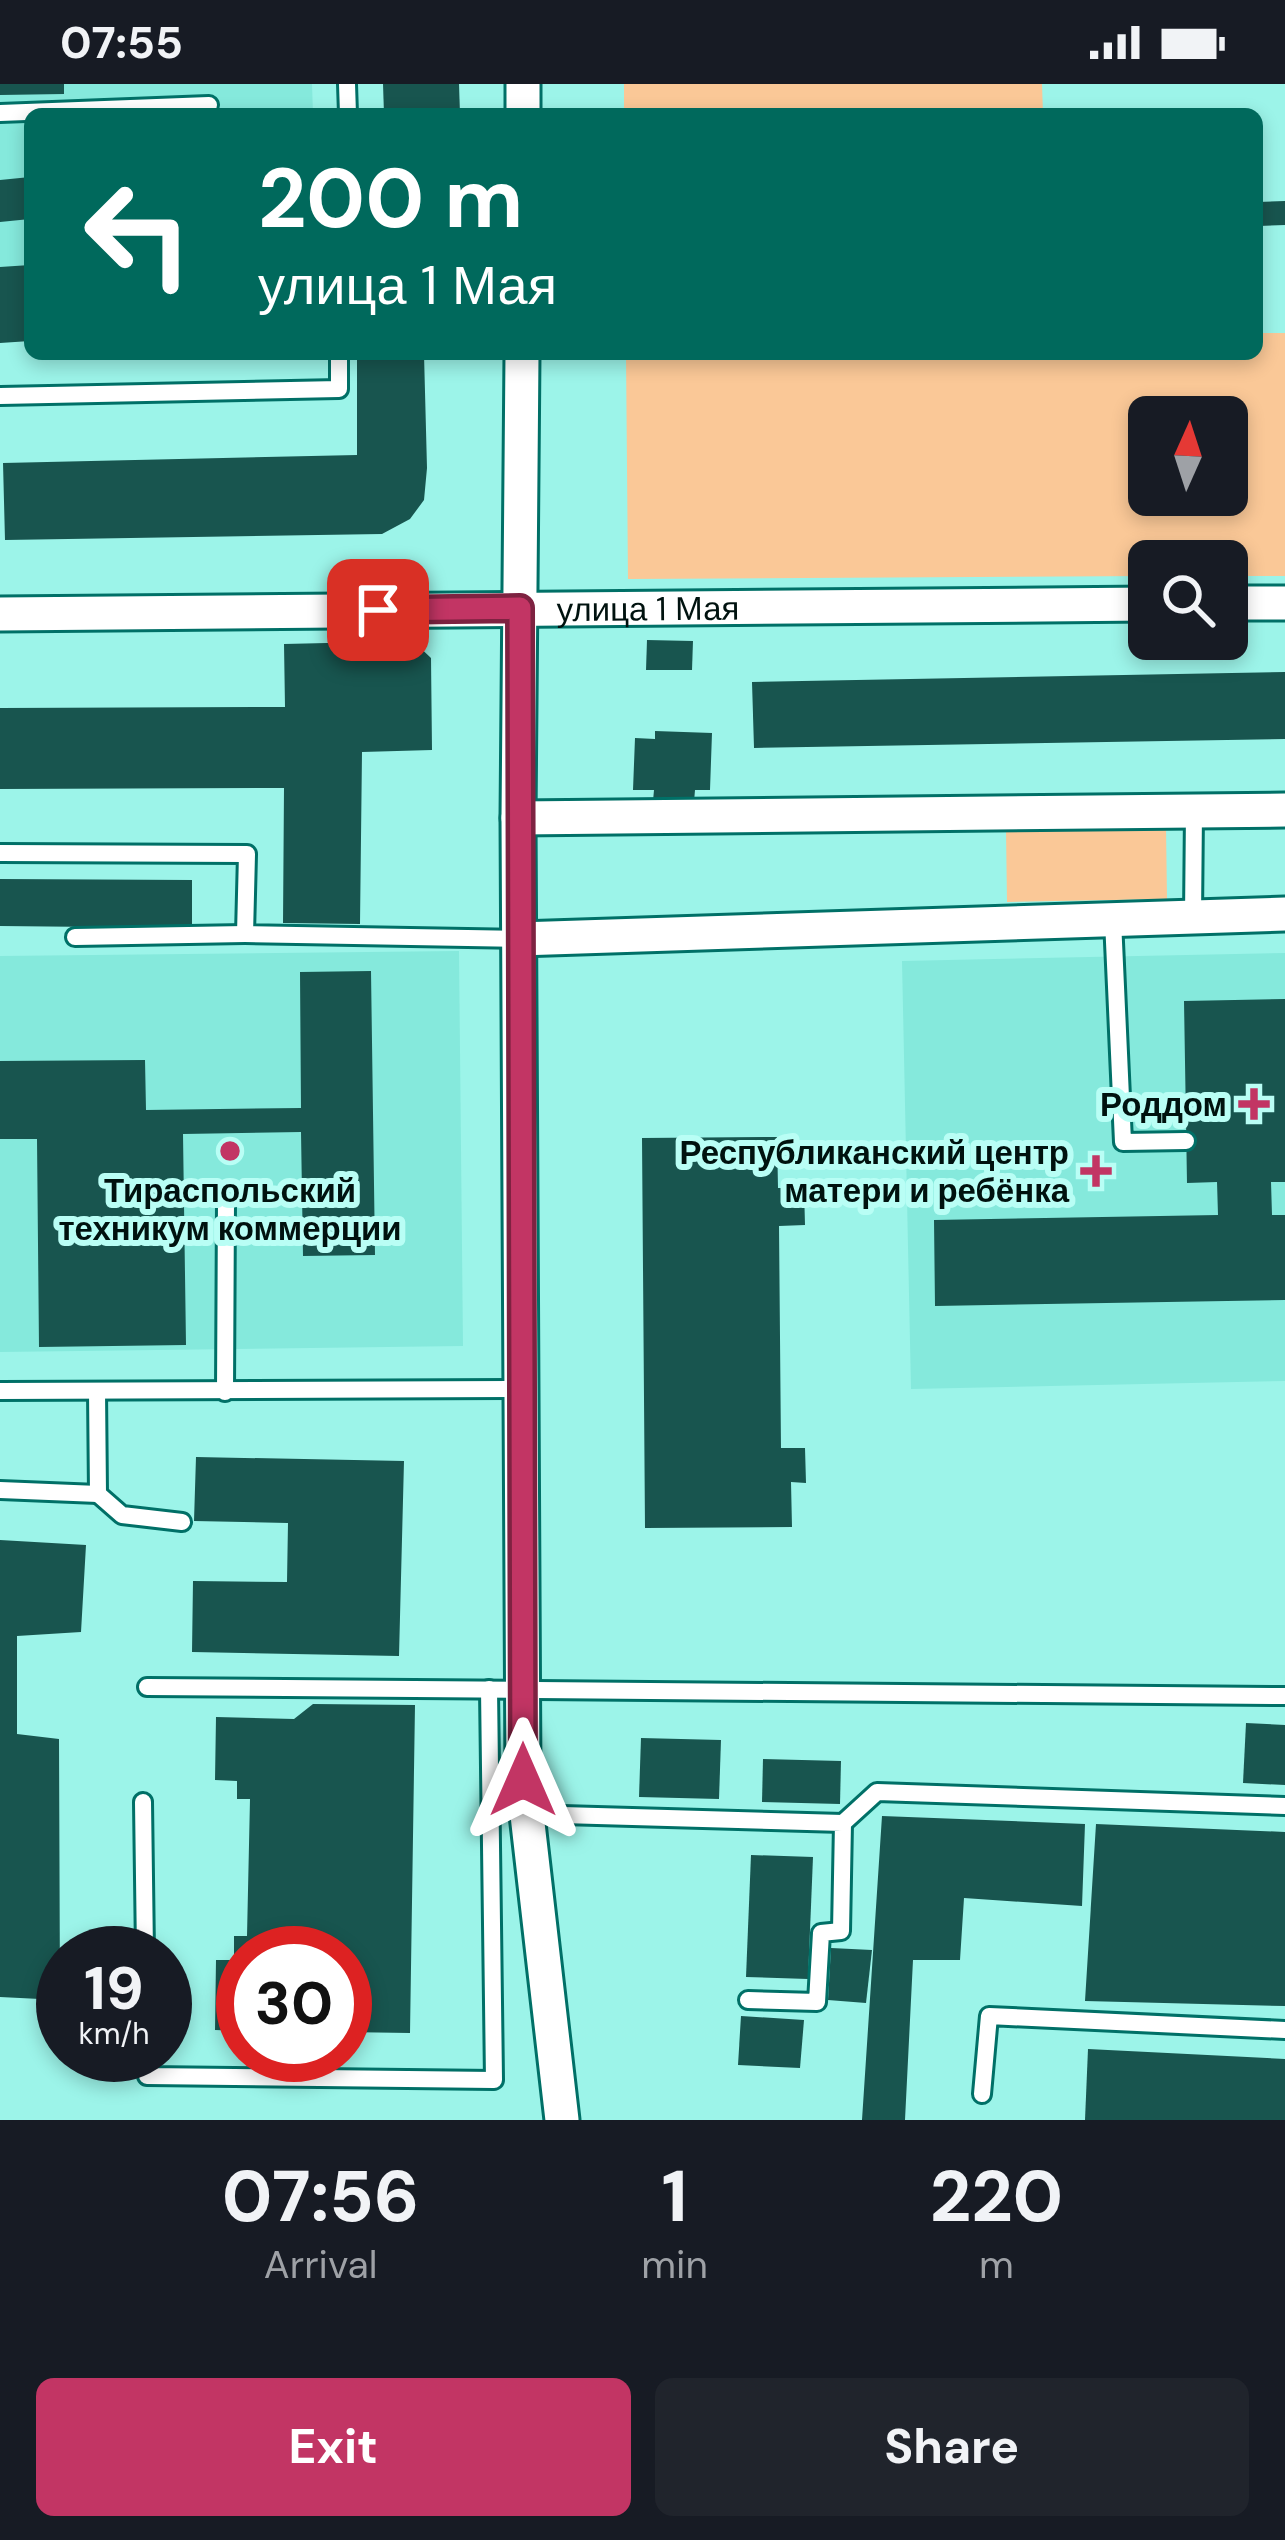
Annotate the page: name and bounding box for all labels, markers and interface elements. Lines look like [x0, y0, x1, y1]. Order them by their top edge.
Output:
text: 07:55 [60, 13, 183, 72]
text: 200 m [258, 144, 523, 253]
icon: left [60, 156, 216, 312]
text: улица 1 Мая [258, 250, 557, 321]
north arrow [1128, 396, 1248, 516]
map controls [1128, 396, 1248, 660]
button: search [1128, 540, 1248, 660]
pin [327, 559, 429, 661]
icon: arrive [345, 577, 411, 643]
street label: улица 1 Мая [556, 587, 740, 631]
place label: Роддом [1100, 1083, 1227, 1126]
marker: Роддом [1238, 1088, 1270, 1120]
place label: Республиканский центр матери и ребёнка [680, 1131, 1070, 1212]
marker: Тираспольский техникум коммерции [217, 1138, 243, 1164]
marker: Республиканский центр матери и ребёнка [1080, 1155, 1112, 1187]
place label: Тираспольский техникум коммерции [58, 1169, 402, 1250]
position arrow [460, 1717, 586, 1843]
speed limit sign: 30 [216, 1926, 372, 2082]
text: 19 [84, 1949, 144, 2028]
text: km/h [79, 2014, 149, 2053]
text: 07:56 [222, 2150, 419, 2243]
text: 1 [661, 2150, 688, 2243]
text: 220 [930, 2150, 1063, 2243]
text: Arrival [264, 2239, 377, 2290]
text: min [641, 2239, 708, 2290]
text: m [979, 2239, 1014, 2290]
button: Exit [36, 2378, 631, 2516]
button: Share [655, 2378, 1249, 2516]

